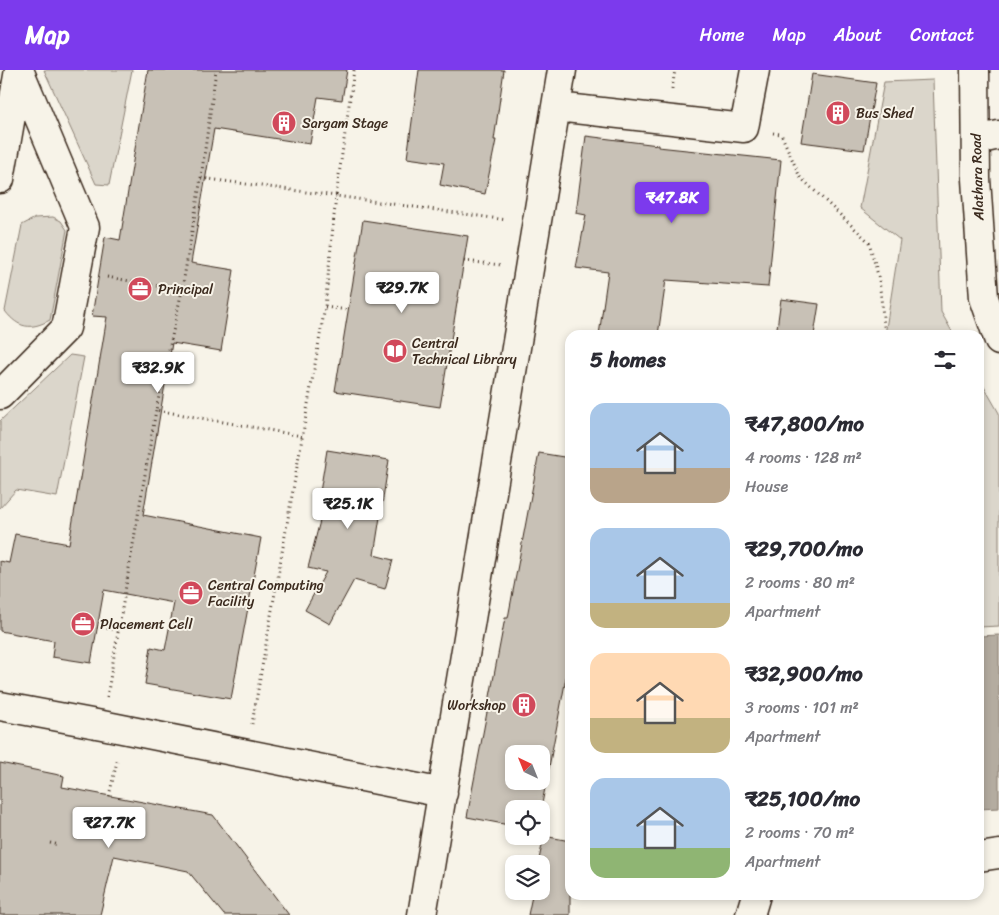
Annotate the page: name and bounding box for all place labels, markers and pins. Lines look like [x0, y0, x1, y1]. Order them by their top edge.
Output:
building icon: Bus Shed [825, 100, 851, 126]
place label: Bus Shed [856, 101, 915, 126]
building icon: Sargam Stage [271, 110, 297, 136]
place label: Sargam Stage [302, 111, 388, 136]
pin: ₹47.8K [631, 182, 713, 224]
pin: ₹29.7K [361, 272, 443, 314]
office icon: Principal [127, 276, 153, 302]
place label: Principal [158, 277, 214, 302]
place label: Central Technical Library [412, 331, 517, 372]
library icon: Central Technical Library [382, 338, 408, 364]
pin: ₹32.9K [117, 352, 199, 394]
pin: ₹25.1K [307, 488, 389, 530]
place label: Central Computing Facility [208, 573, 324, 614]
office icon: Central Computing Facility [178, 580, 204, 606]
office icon: Placement Cell [70, 611, 96, 637]
place label: Placement Cell [100, 612, 193, 637]
building icon: Workshop [511, 692, 537, 718]
place label: Workshop [447, 693, 507, 718]
pin: ₹27.7K [68, 806, 150, 849]

